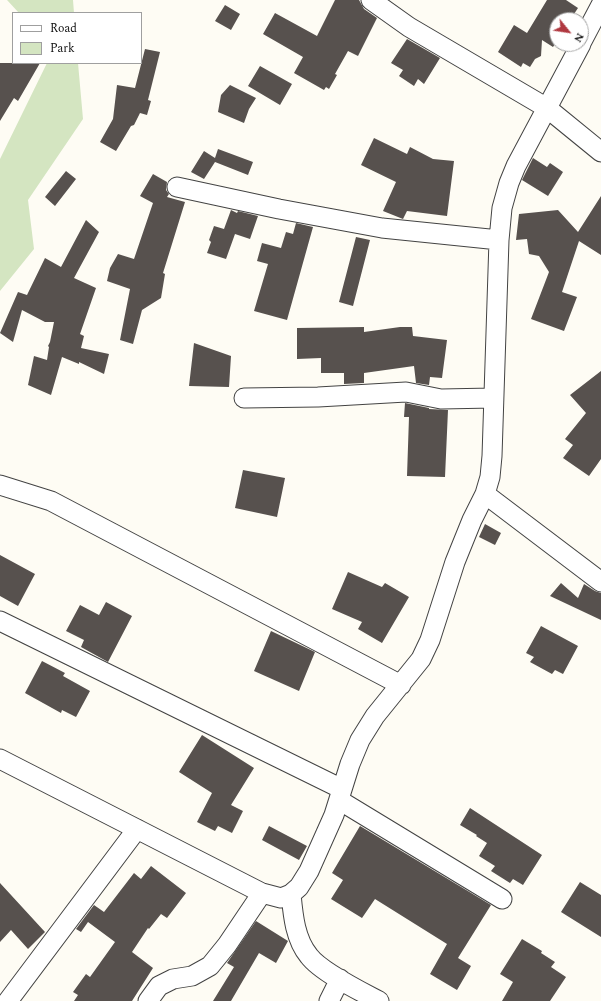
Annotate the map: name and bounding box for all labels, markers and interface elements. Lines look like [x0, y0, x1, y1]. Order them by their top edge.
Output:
legend [12, 12, 142, 64]
north arrow [549, 12, 589, 52]
text: Road [50, 19, 77, 38]
text: N [569, 30, 589, 46]
text: Park [50, 39, 75, 58]

